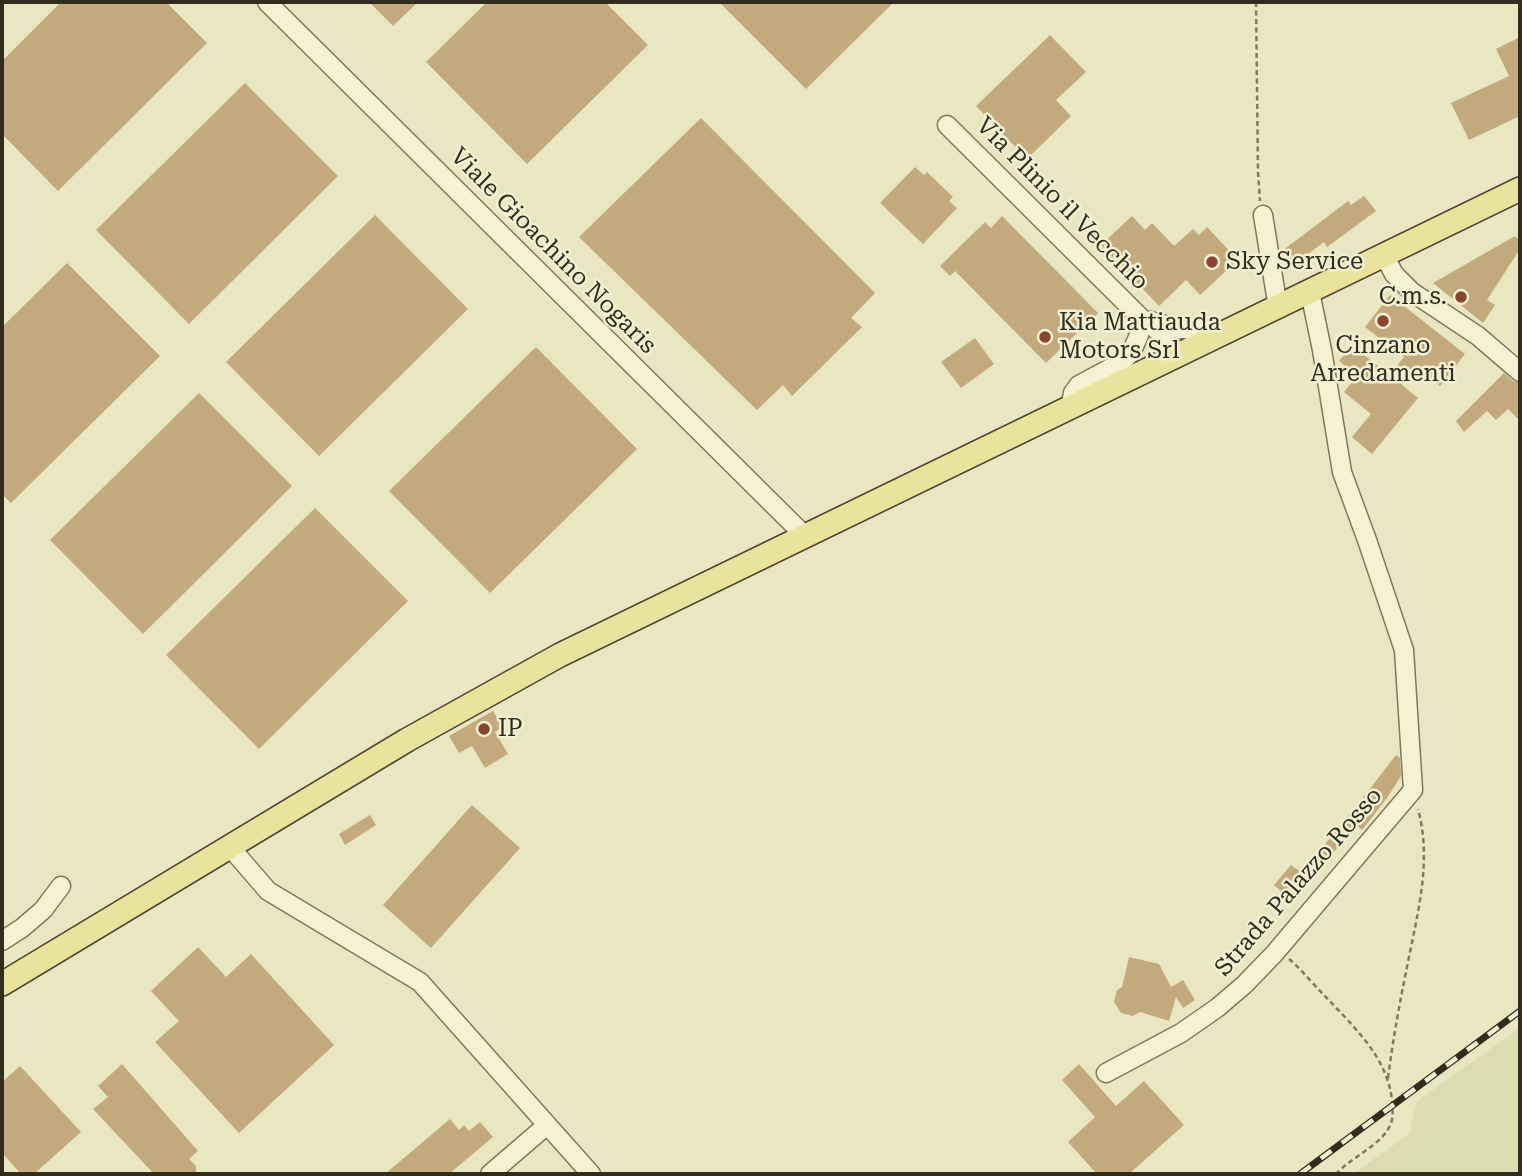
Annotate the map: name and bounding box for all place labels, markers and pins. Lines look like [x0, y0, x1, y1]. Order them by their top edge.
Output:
place label: Sky Service [1226, 248, 1363, 276]
marker: Sky Service [1204, 254, 1220, 270]
place label: C.m.s. [1379, 283, 1447, 311]
marker: C.m.s. [1453, 289, 1469, 305]
place label: Kia Mattiauda Motors Srl [1059, 309, 1221, 365]
marker: Cinzano Arredamenti [1375, 313, 1391, 329]
marker: Kia Mattiauda Motors Srl [1037, 329, 1053, 345]
place label: Cinzano Arredamenti [1310, 332, 1456, 388]
place label: IP [498, 715, 523, 743]
marker: IP [476, 721, 492, 737]

